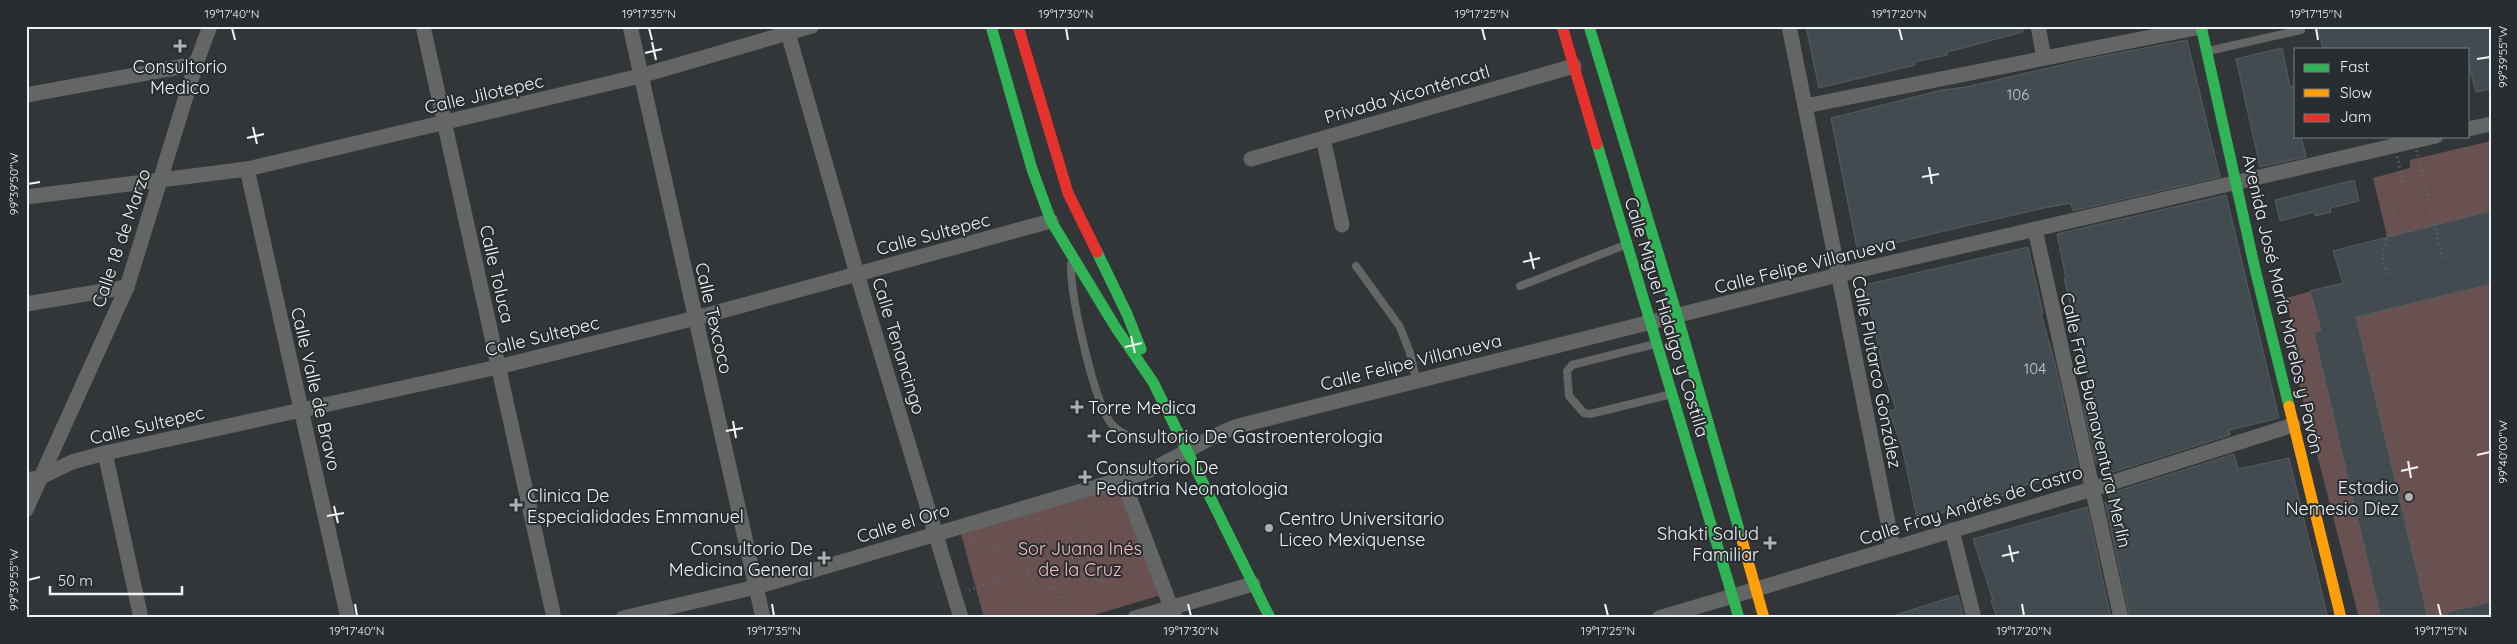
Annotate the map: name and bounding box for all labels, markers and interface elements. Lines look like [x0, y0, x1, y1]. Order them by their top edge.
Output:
text: 19°17'40"N [205, 6, 259, 21]
text: 19°17'35"N [622, 6, 676, 21]
text: 19°17'30"N [1039, 6, 1093, 21]
text: 19°17'25"N [1455, 6, 1509, 21]
text: 19°17'20"N [1871, 6, 1927, 21]
text: 19°17'15"N [2290, 6, 2342, 21]
text: 99°39'55"W [2495, 26, 2510, 88]
marker: Consultorio Medico [173, 39, 187, 53]
legend [2294, 48, 2470, 138]
place label: Consultorio Medico [133, 55, 227, 99]
text: Fast [2340, 57, 2369, 76]
street label: Privada Xiconténcatl [1322, 59, 1492, 129]
street label: Calle Jilotepec [422, 69, 546, 119]
text: Slow [2340, 83, 2372, 102]
house number: 106 [2007, 85, 2029, 104]
text: Jam [2340, 107, 2371, 126]
text: 99°39'50"W [6, 152, 21, 215]
street label: Avenida José María Morelos y Pavón [2237, 152, 2329, 456]
street label: Calle 18 de Marzo [86, 166, 156, 310]
street label: Calle Miguel Hidalgo y Costilla [1619, 194, 1715, 440]
street label: Calle Sultepec [874, 208, 992, 260]
street label: Calle Toluca [475, 223, 519, 325]
street label: Calle Felipe Villanueva [1712, 231, 1898, 299]
street label: Calle Texcoco [690, 260, 738, 376]
street label: Calle Plutarco González [1847, 274, 1907, 470]
street label: Calle Tenancingo [867, 275, 931, 417]
street label: Calle Fray Buenaventura Merlín [2055, 290, 2137, 550]
street label: Calle Valle de Bravo [286, 305, 346, 473]
street label: Calle Sultepec [483, 311, 601, 361]
street label: Calle Felipe Villanueva [1318, 328, 1504, 396]
house number: 104 [2024, 359, 2046, 378]
place label: Torre Medica [1088, 396, 1196, 419]
marker: Torre Medica [1070, 400, 1084, 414]
street label: Calle Sultepec [87, 401, 207, 449]
text: 99°40'00"W [2495, 420, 2510, 484]
place label: Consultorio De Gastroenterologia [1105, 425, 1383, 448]
marker: Consultorio De Gastroenterologia [1087, 429, 1101, 443]
place label: Consultorio De Pediatria Neonatologia [1096, 456, 1288, 500]
street label: Calle Fray Andrés de Castro [1857, 460, 2085, 550]
marker: Consultorio De Pediatria Neonatologia [1078, 470, 1092, 484]
place label: Estadio Nemesio Díez [2285, 476, 2399, 520]
place label: Clinica De Especialidades Emmanuel [527, 484, 744, 528]
marker: Estadio Nemesio Díez [2403, 491, 2415, 503]
marker: Clinica De Especialidades Emmanuel [509, 498, 523, 512]
street label: Calle el Oro [854, 498, 952, 548]
place label: Centro Universitario Liceo Mexiquense [1279, 507, 1444, 551]
marker: Centro Universitario Liceo Mexiquense [1263, 522, 1275, 534]
place label: Shakti Salud Familiar [1657, 522, 1759, 566]
marker: Shakti Salud Familiar [1763, 536, 1777, 550]
place label: Consultorio De Medicina General [669, 537, 813, 581]
park label: Sor Juana Inés de la Cruz [1018, 537, 1142, 581]
text: 99°39'55"W [6, 549, 21, 611]
marker: Consultorio De Medicina General [817, 551, 831, 565]
scale bar [50, 564, 182, 596]
text: 50 m [58, 571, 93, 590]
text: 19°17'40"N [330, 623, 384, 638]
text: 19°17'35"N [747, 623, 801, 638]
text: 19°17'30"N [1164, 623, 1218, 638]
text: 19°17'25"N [1581, 623, 1635, 638]
text: 19°17'20"N [1996, 623, 2052, 638]
text: 19°17'15"N [2415, 623, 2467, 638]

